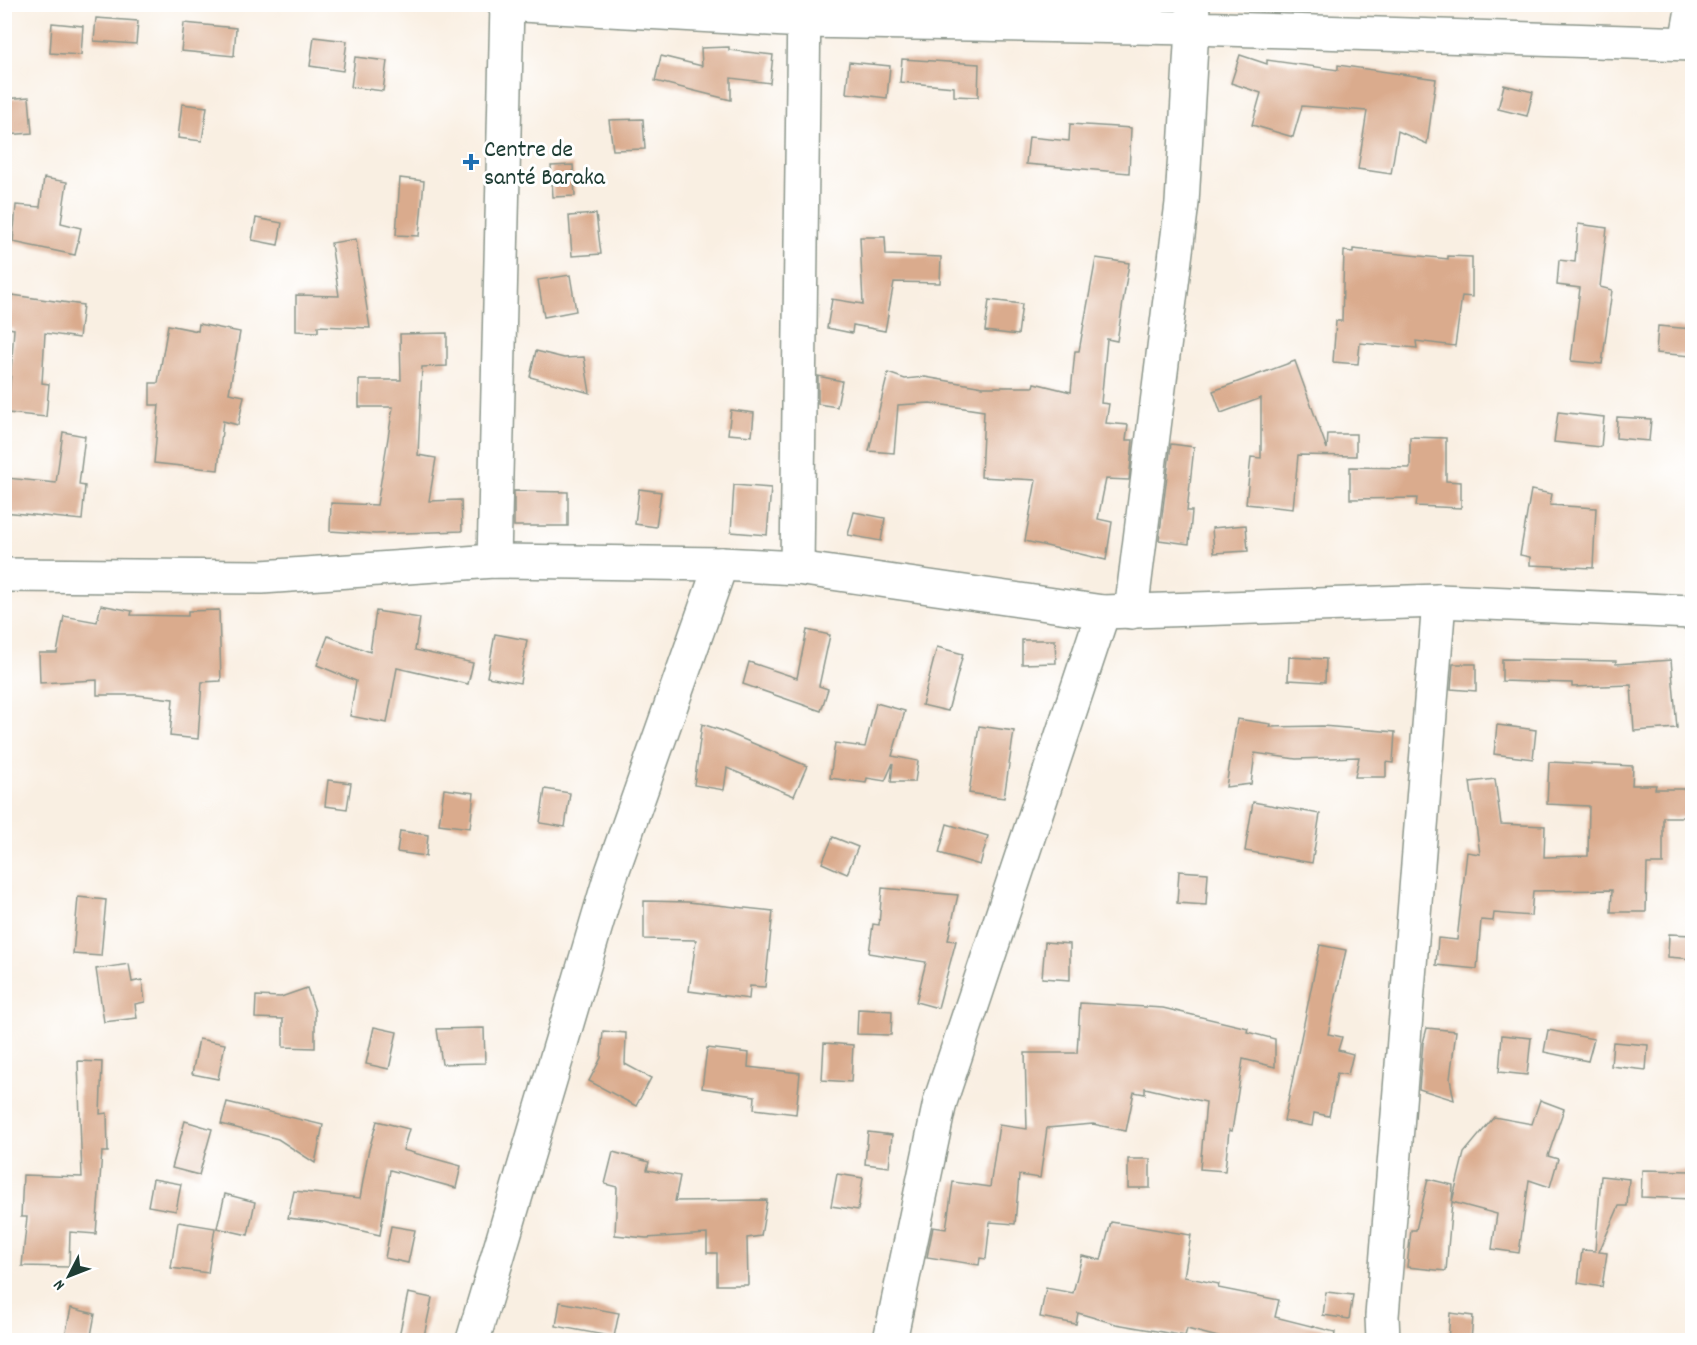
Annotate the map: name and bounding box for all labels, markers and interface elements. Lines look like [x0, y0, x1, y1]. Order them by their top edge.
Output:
place label: Centre de santé Baraka [484, 134, 606, 196]
marker: Centre de santé Baraka [462, 153, 480, 171]
north arrow [39, 1246, 99, 1306]
text: N [48, 1274, 71, 1295]

